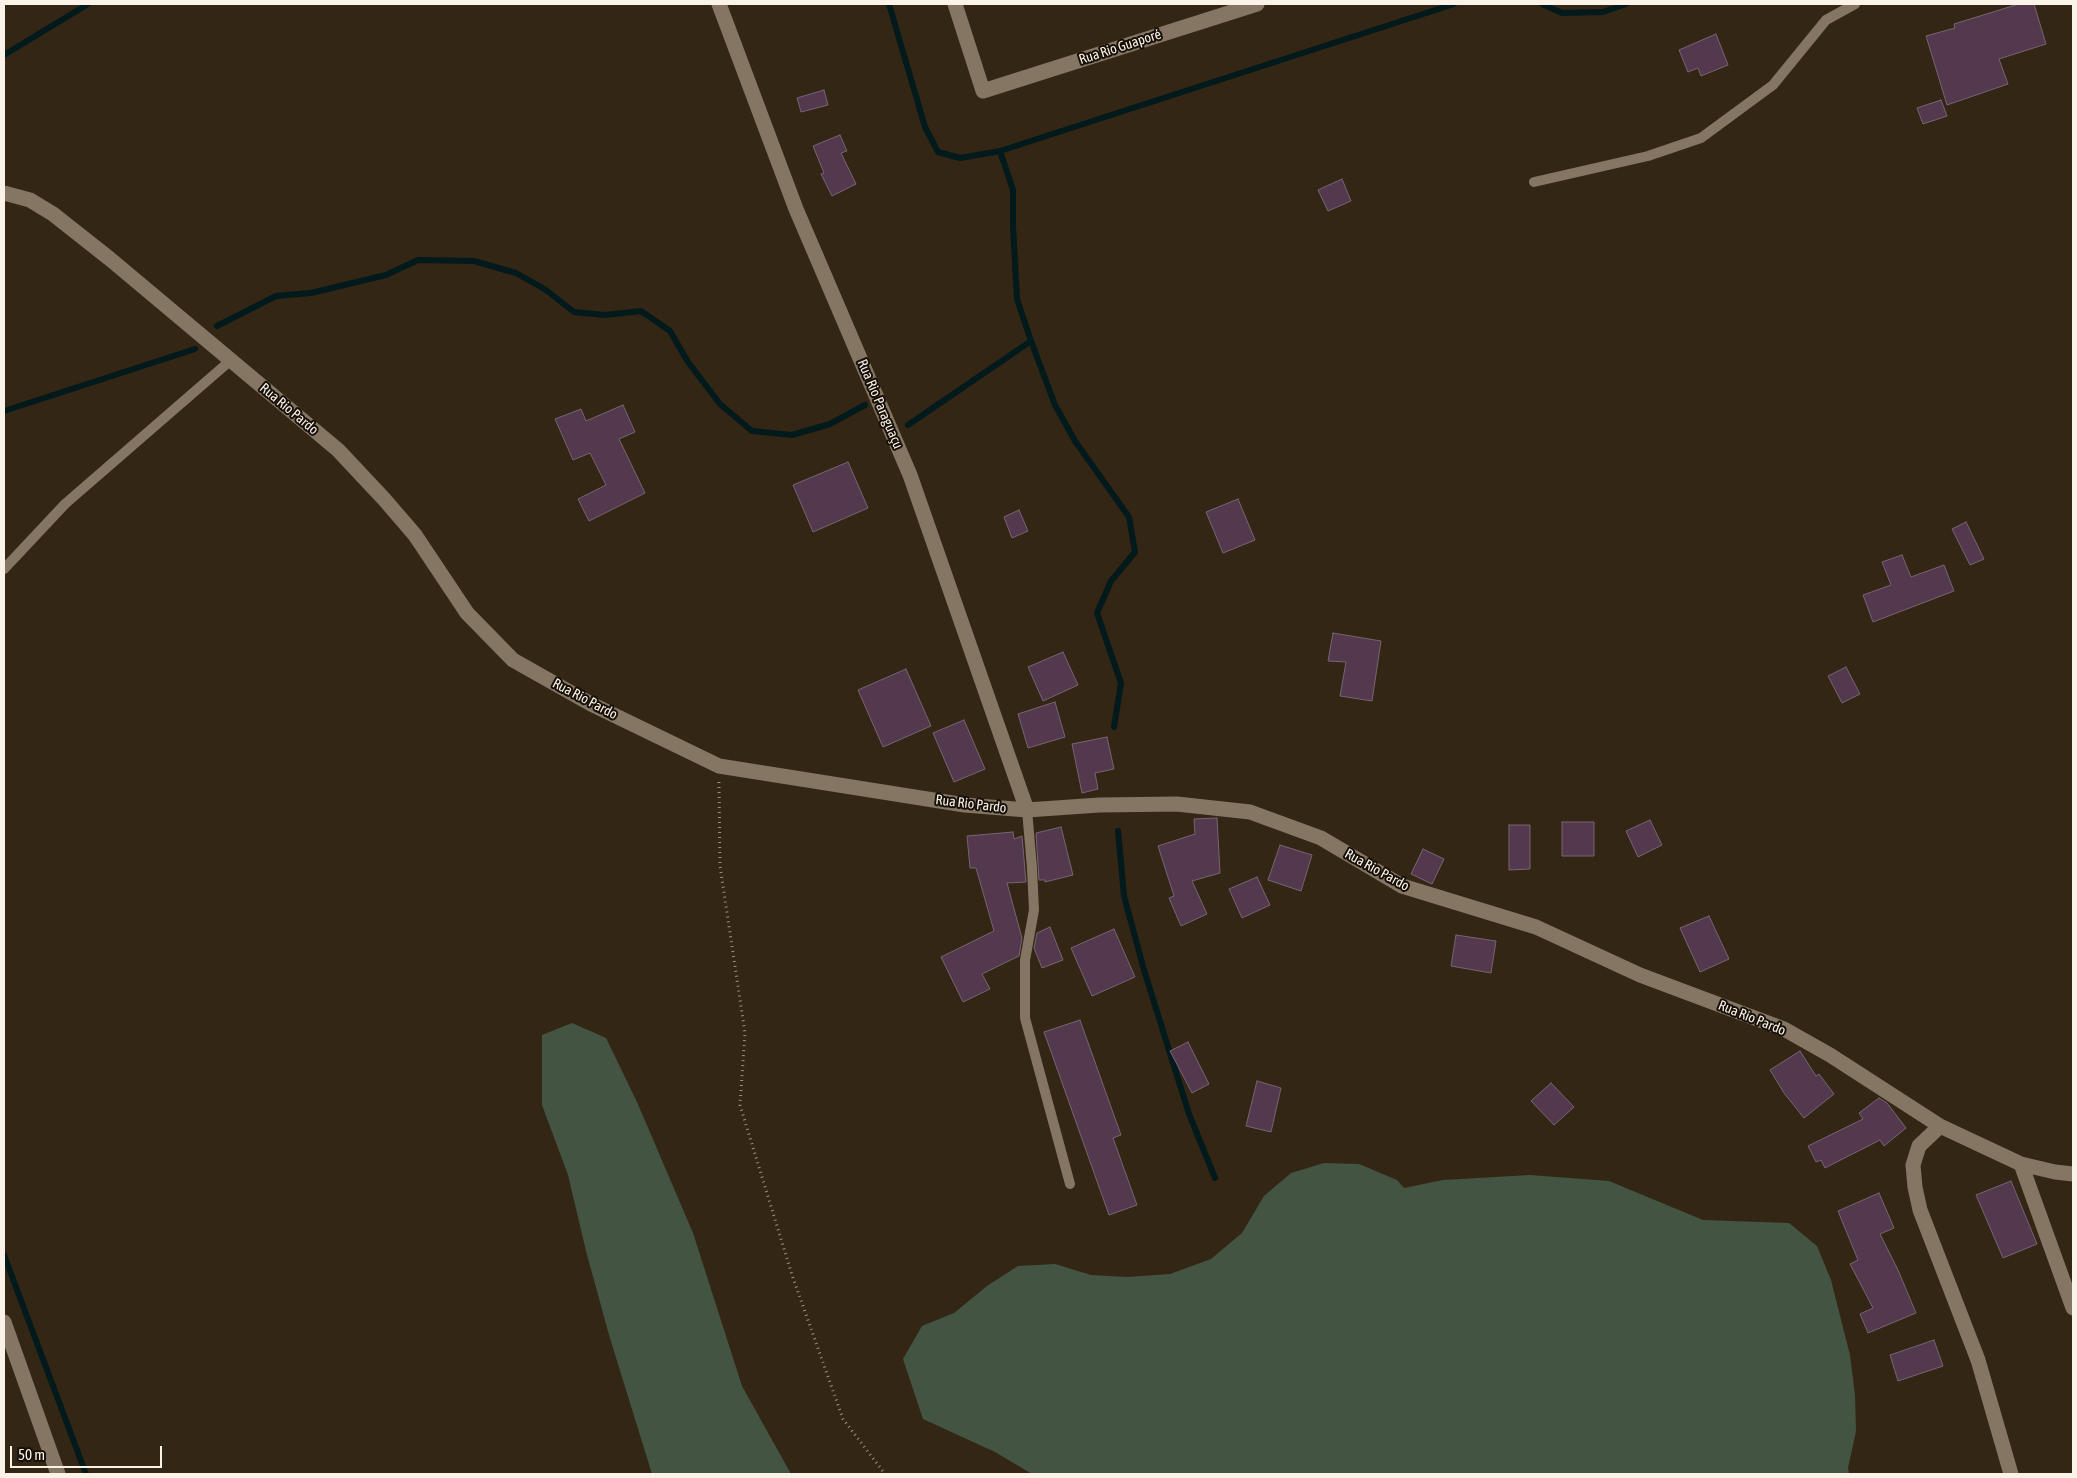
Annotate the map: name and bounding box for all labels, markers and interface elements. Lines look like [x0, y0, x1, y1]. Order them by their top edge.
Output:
street label: Rua Rio Guaporé [1077, 26, 1163, 68]
street label: Rua Rio Paraguaçu [854, 357, 906, 451]
street label: Rua Rio Pardo [256, 380, 322, 438]
street label: Rua Rio Pardo [550, 675, 620, 723]
street label: Rua Rio Pardo [935, 791, 1007, 817]
street label: Rua Rio Pardo [1342, 845, 1412, 895]
street label: Rua Rio Pardo [1716, 997, 1788, 1039]
scale bar [12, 1436, 165, 1468]
text: 50 m [18, 1446, 45, 1463]

